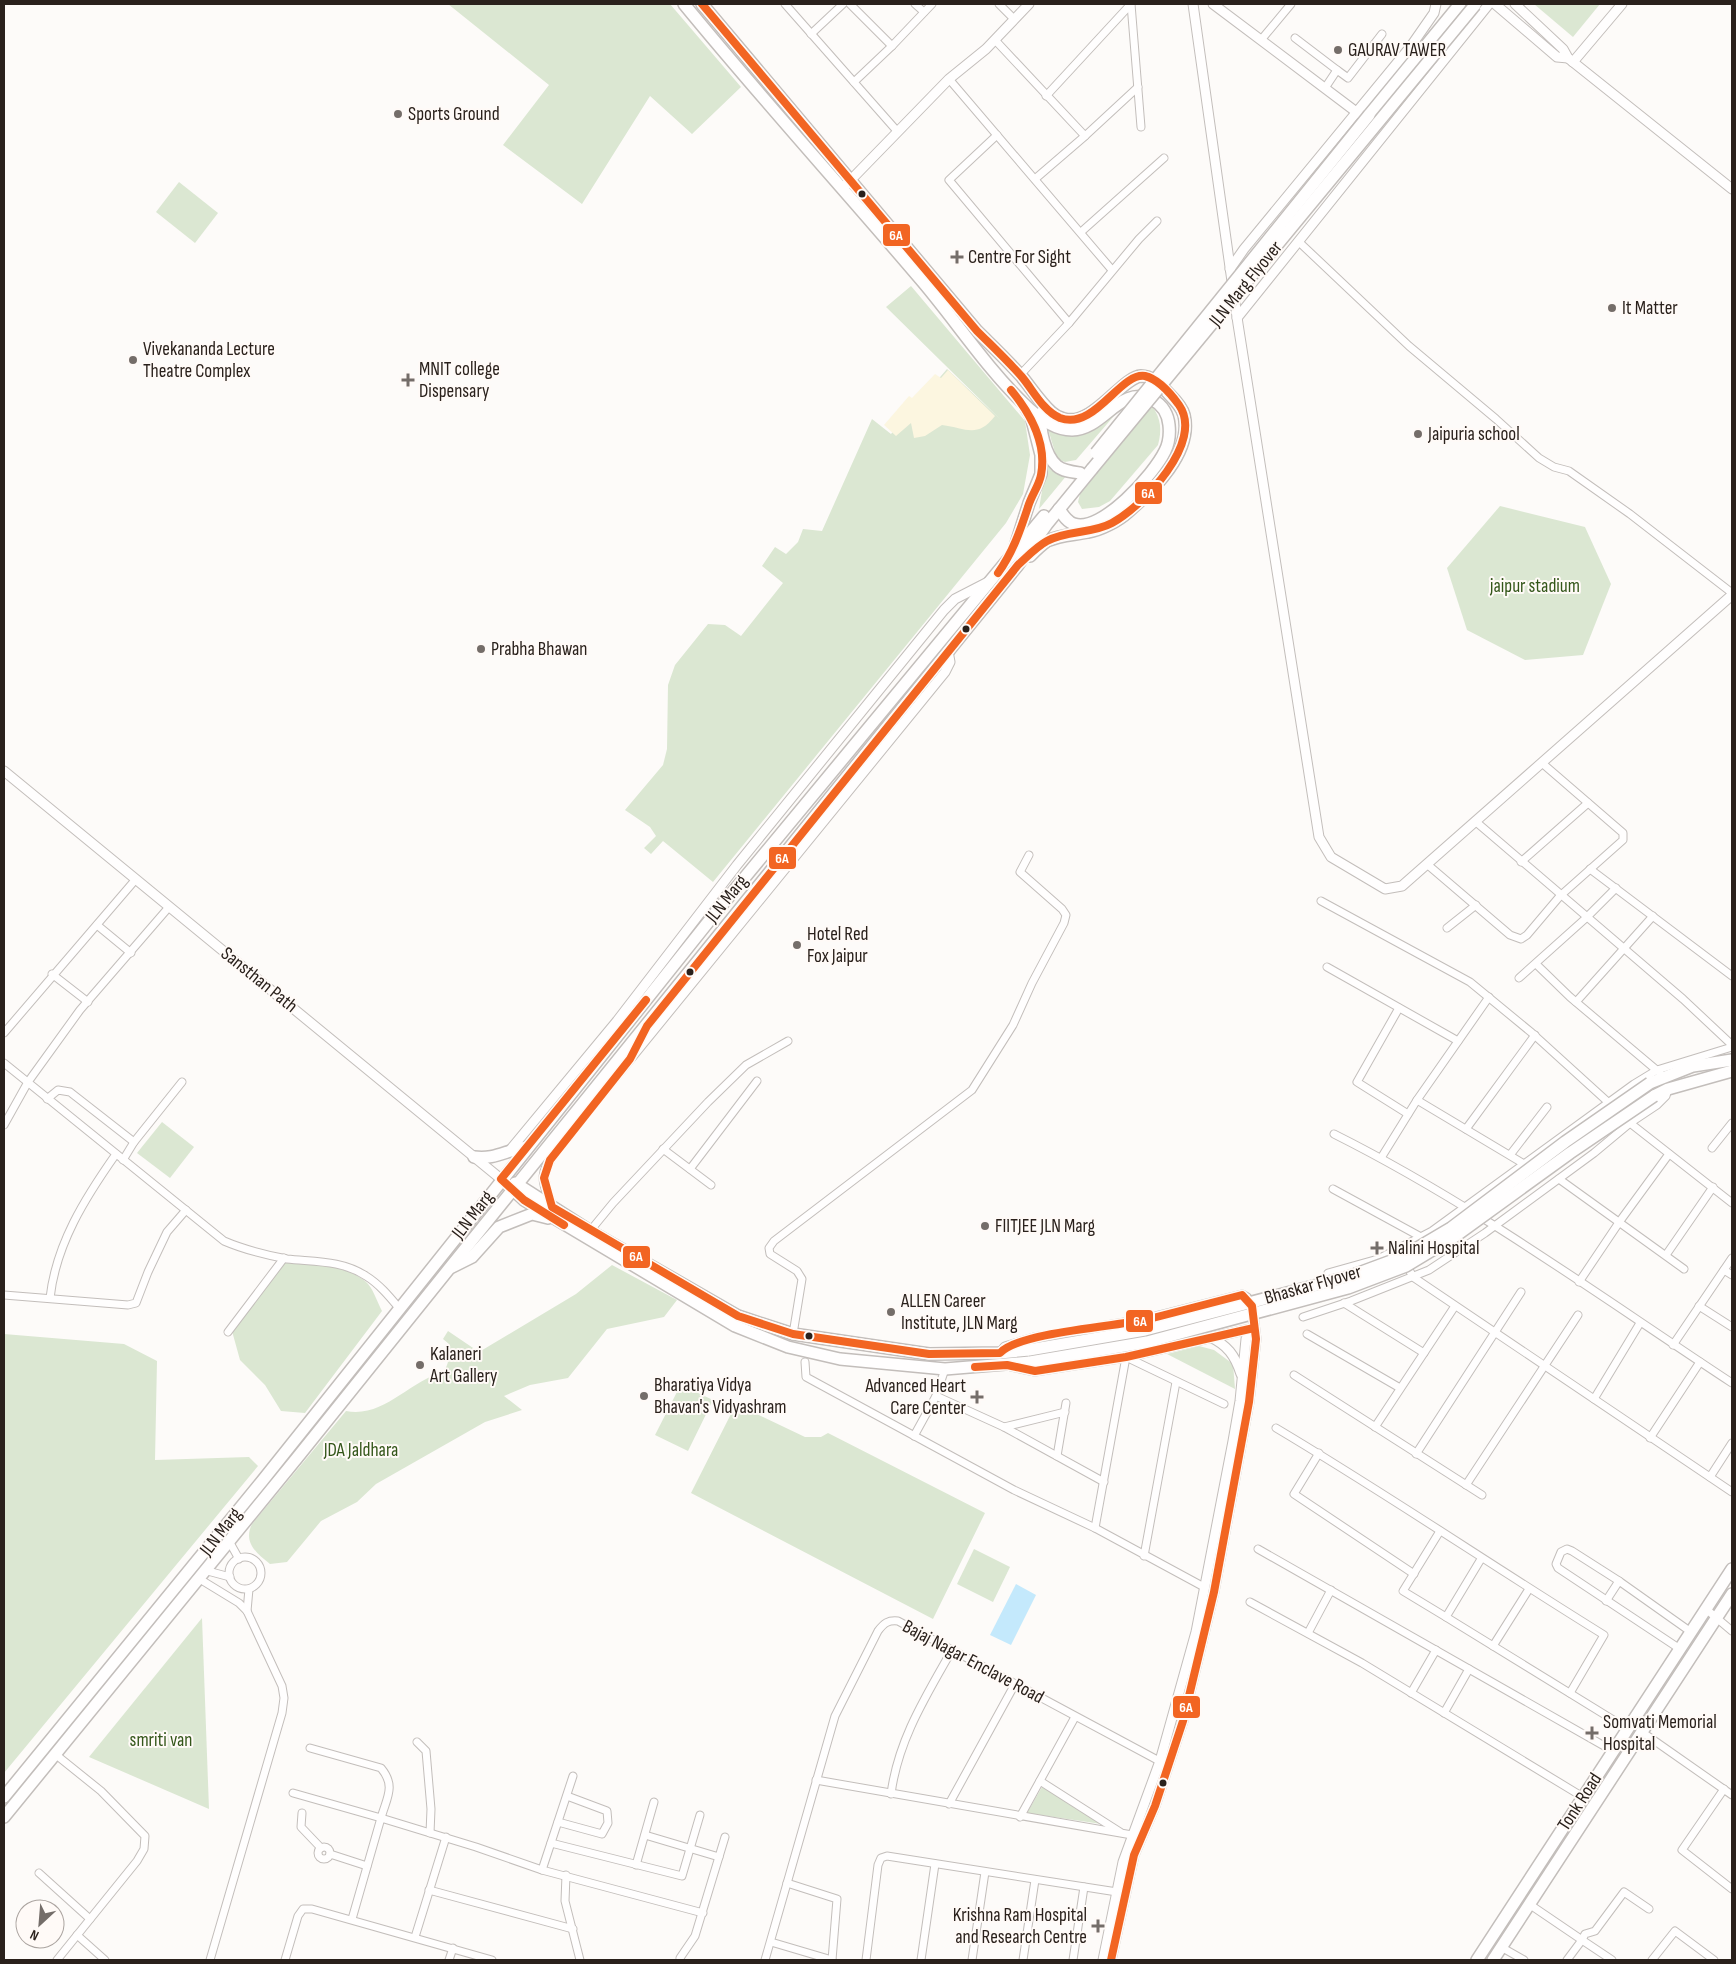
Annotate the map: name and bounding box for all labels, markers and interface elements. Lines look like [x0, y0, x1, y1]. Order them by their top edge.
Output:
place label: GAURAV TAWER [1348, 39, 1447, 62]
marker: GAURAV TAWER [1332, 44, 1344, 56]
place label: Sports Ground [408, 103, 500, 126]
marker: Sports Ground [392, 108, 404, 120]
unlabelled marker [857, 189, 867, 199]
line badge: 6A [882, 223, 911, 247]
text: 6A [889, 227, 903, 244]
street label: JLN Marg Flyover [1204, 236, 1288, 332]
place label: Centre For Sight [968, 246, 1071, 269]
marker: Centre For Sight [950, 250, 964, 264]
place label: It Matter [1622, 297, 1678, 320]
marker: It Matter [1606, 302, 1618, 314]
place label: Vivekananda Lecture Theatre Complex [143, 338, 275, 383]
marker: Vivekananda Lecture Theatre Complex [127, 354, 139, 366]
place label: MNIT college Dispensary [419, 358, 500, 403]
marker: MNIT college Dispensary [401, 373, 415, 387]
place label: Jaipuria school [1427, 423, 1520, 446]
marker: Jaipuria school [1412, 428, 1424, 440]
line badge: 6A [1134, 481, 1163, 505]
text: 6A [1141, 485, 1155, 502]
park label: jaipur stadium [1489, 575, 1580, 598]
unlabelled marker [961, 624, 971, 634]
place label: Prabha Bhawan [491, 638, 588, 661]
marker: Prabha Bhawan [475, 643, 487, 655]
line badge: 6A [768, 846, 797, 870]
text: 6A [775, 850, 789, 867]
street label: JLN Marg [700, 870, 753, 928]
place label: Hotel Red Fox Jaipur [807, 923, 868, 968]
marker: Hotel Red Fox Jaipur [791, 939, 803, 951]
street label: Sansthan Path [216, 942, 302, 1018]
unlabelled marker [685, 967, 695, 977]
street label: JLN Marg [446, 1186, 499, 1244]
place label: FIITJEE JLN Marg [995, 1215, 1096, 1238]
marker: FIITJEE JLN Marg [979, 1220, 991, 1232]
place label: Nalini Hospital [1388, 1237, 1479, 1260]
marker: Nalini Hospital [1370, 1241, 1384, 1255]
line badge: 6A [622, 1245, 651, 1269]
text: 6A [629, 1248, 643, 1265]
street label: Bhaskar Flyover [1262, 1260, 1365, 1310]
place label: ALLEN Career Institute, JLN Marg [900, 1290, 1018, 1335]
marker: ALLEN Career Institute, JLN Marg [885, 1306, 897, 1318]
line badge: 6A [1125, 1309, 1154, 1333]
text: 6A [1133, 1313, 1147, 1330]
unlabelled marker [804, 1331, 814, 1341]
place label: Kalaneri Art Gallery [429, 1343, 498, 1388]
marker: Kalaneri Art Gallery [414, 1359, 426, 1371]
place label: Bharatiya Vidya Bhavan's Vidyashram [654, 1374, 786, 1419]
place label: Advanced Heart Care Center [865, 1375, 967, 1420]
marker: Bharatiya Vidya Bhavan's Vidyashram [638, 1390, 650, 1402]
marker: Advanced Heart Care Center [970, 1390, 984, 1404]
park label: JDA Jaldhara [323, 1439, 398, 1462]
street label: JLN Marg [194, 1503, 247, 1561]
street label: Bajaj Nagar Enclave Road [898, 1615, 1048, 1709]
line badge: 6A [1172, 1695, 1201, 1719]
text: 6A [1179, 1699, 1193, 1716]
place label: Somvati Memorial Hospital [1603, 1711, 1717, 1756]
marker: Somvati Memorial Hospital [1585, 1726, 1599, 1740]
park label: smriti van [130, 1729, 192, 1752]
street label: Tonk Road [1553, 1769, 1607, 1835]
unlabelled marker [1158, 1778, 1168, 1788]
north arrow [15, 1899, 65, 1949]
place label: Krishna Ram Hospital and Research Centre [953, 1904, 1087, 1949]
marker: Krishna Ram Hospital and Research Centre [1091, 1919, 1105, 1933]
text: N [27, 1926, 42, 1945]

